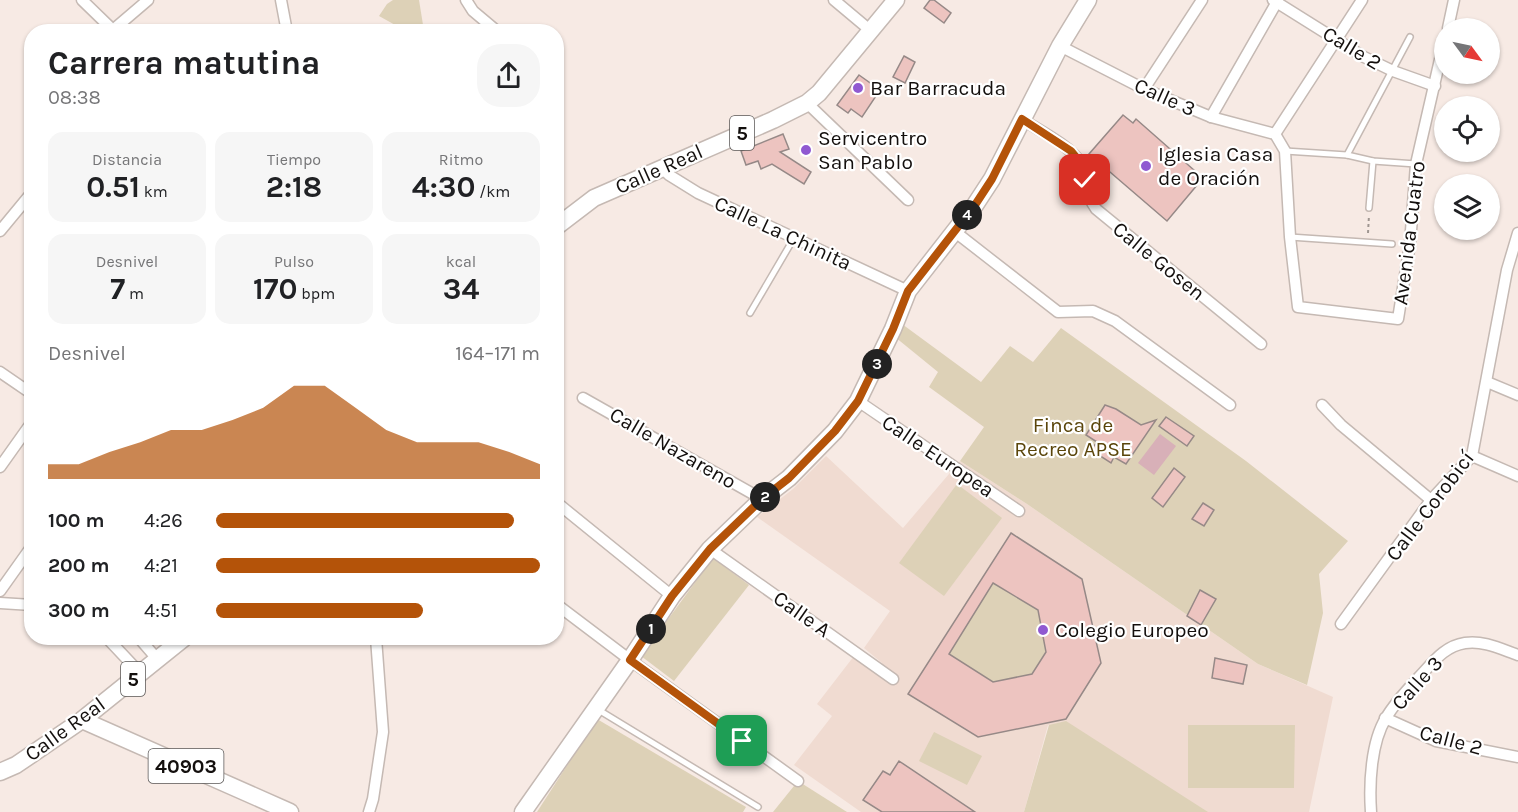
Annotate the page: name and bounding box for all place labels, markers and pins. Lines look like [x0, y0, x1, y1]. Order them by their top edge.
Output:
place label: Bar Barracuda [870, 76, 1006, 100]
marker: Bar Barracuda [851, 81, 865, 95]
place label: Servicentro San Pablo [818, 126, 927, 174]
place label: Iglesia Casa de Oración [1158, 142, 1273, 190]
marker: Servicentro San Pablo [799, 143, 813, 157]
pin [1059, 154, 1110, 205]
marker: Iglesia Casa de Oración [1139, 159, 1153, 173]
pin: 4 [952, 200, 982, 230]
pin: 3 [862, 349, 892, 379]
pin: 2 [750, 482, 780, 512]
pin: 1 [636, 614, 666, 644]
place label: Colegio Europeo [1055, 618, 1209, 642]
marker: Colegio Europeo [1036, 623, 1050, 637]
pin [716, 715, 767, 766]

